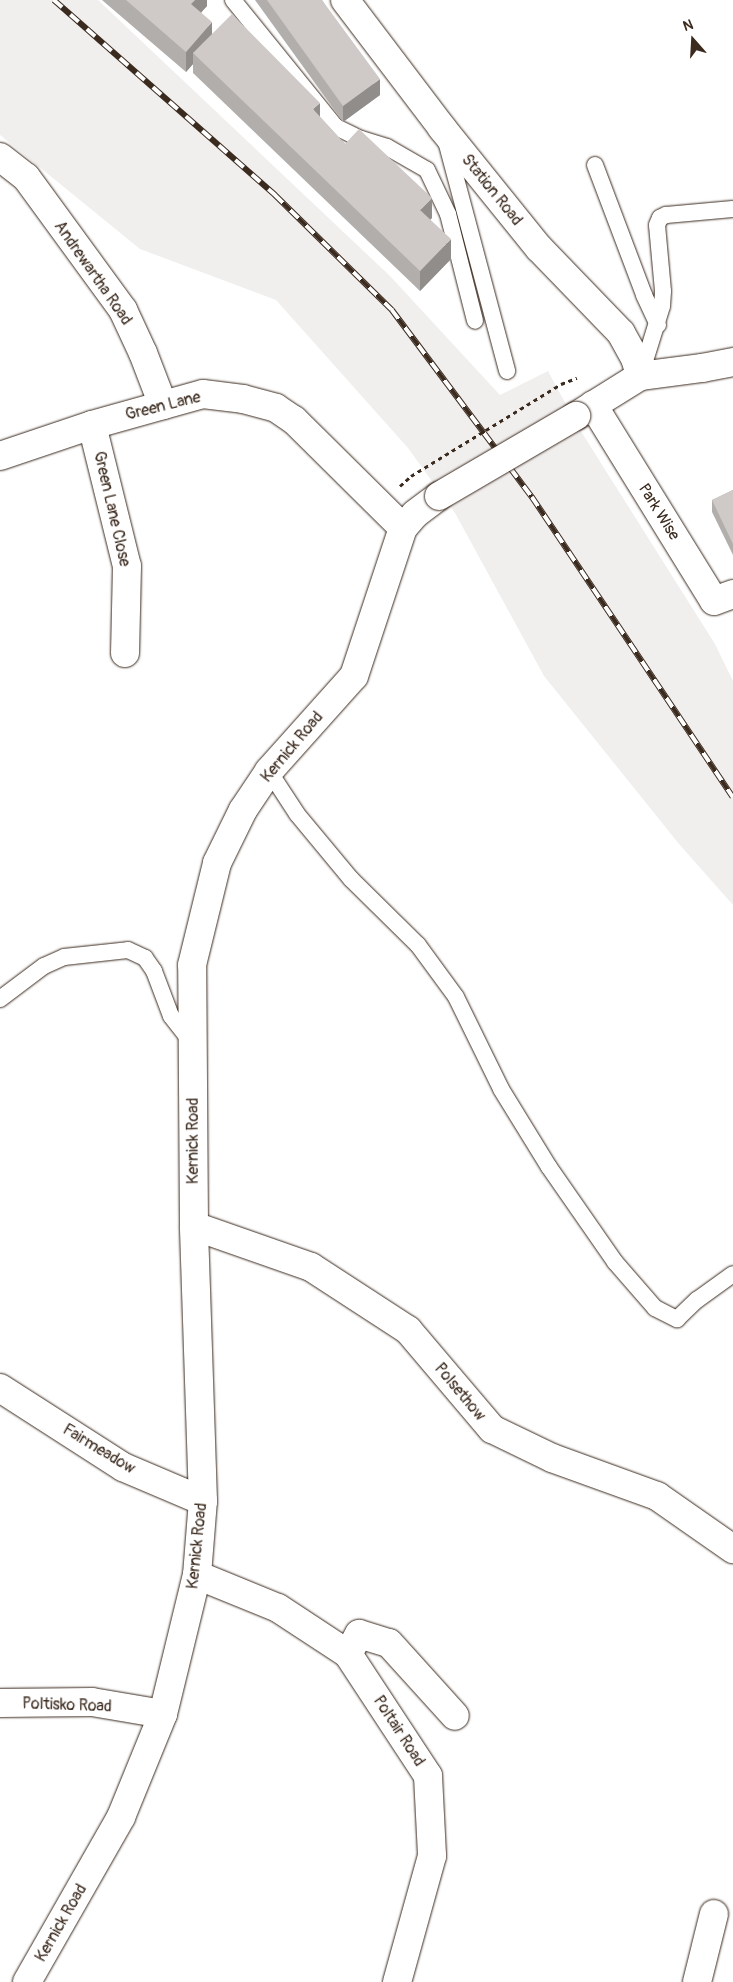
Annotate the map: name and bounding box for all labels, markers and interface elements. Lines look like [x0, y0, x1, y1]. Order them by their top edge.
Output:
north arrow [668, 15, 718, 65]
text: N [681, 16, 695, 35]
street label: Station Road [457, 150, 527, 230]
street label: Andrewartha Road [50, 217, 136, 329]
street label: Green Lane [123, 387, 203, 425]
street label: Green Lane Close [89, 450, 135, 568]
street label: Park Wise [634, 480, 684, 544]
street label: Kernick Road [257, 708, 327, 786]
street label: Kernick Road [183, 1098, 203, 1184]
street label: Polsethow [430, 1359, 490, 1425]
street label: Fairmeadow [59, 1420, 139, 1478]
street label: Kernick Road [183, 1502, 211, 1590]
street label: Poltair Road [369, 1692, 429, 1770]
street label: Poltisko Road [22, 1694, 112, 1716]
street label: Kernick Road [31, 1881, 91, 1965]

